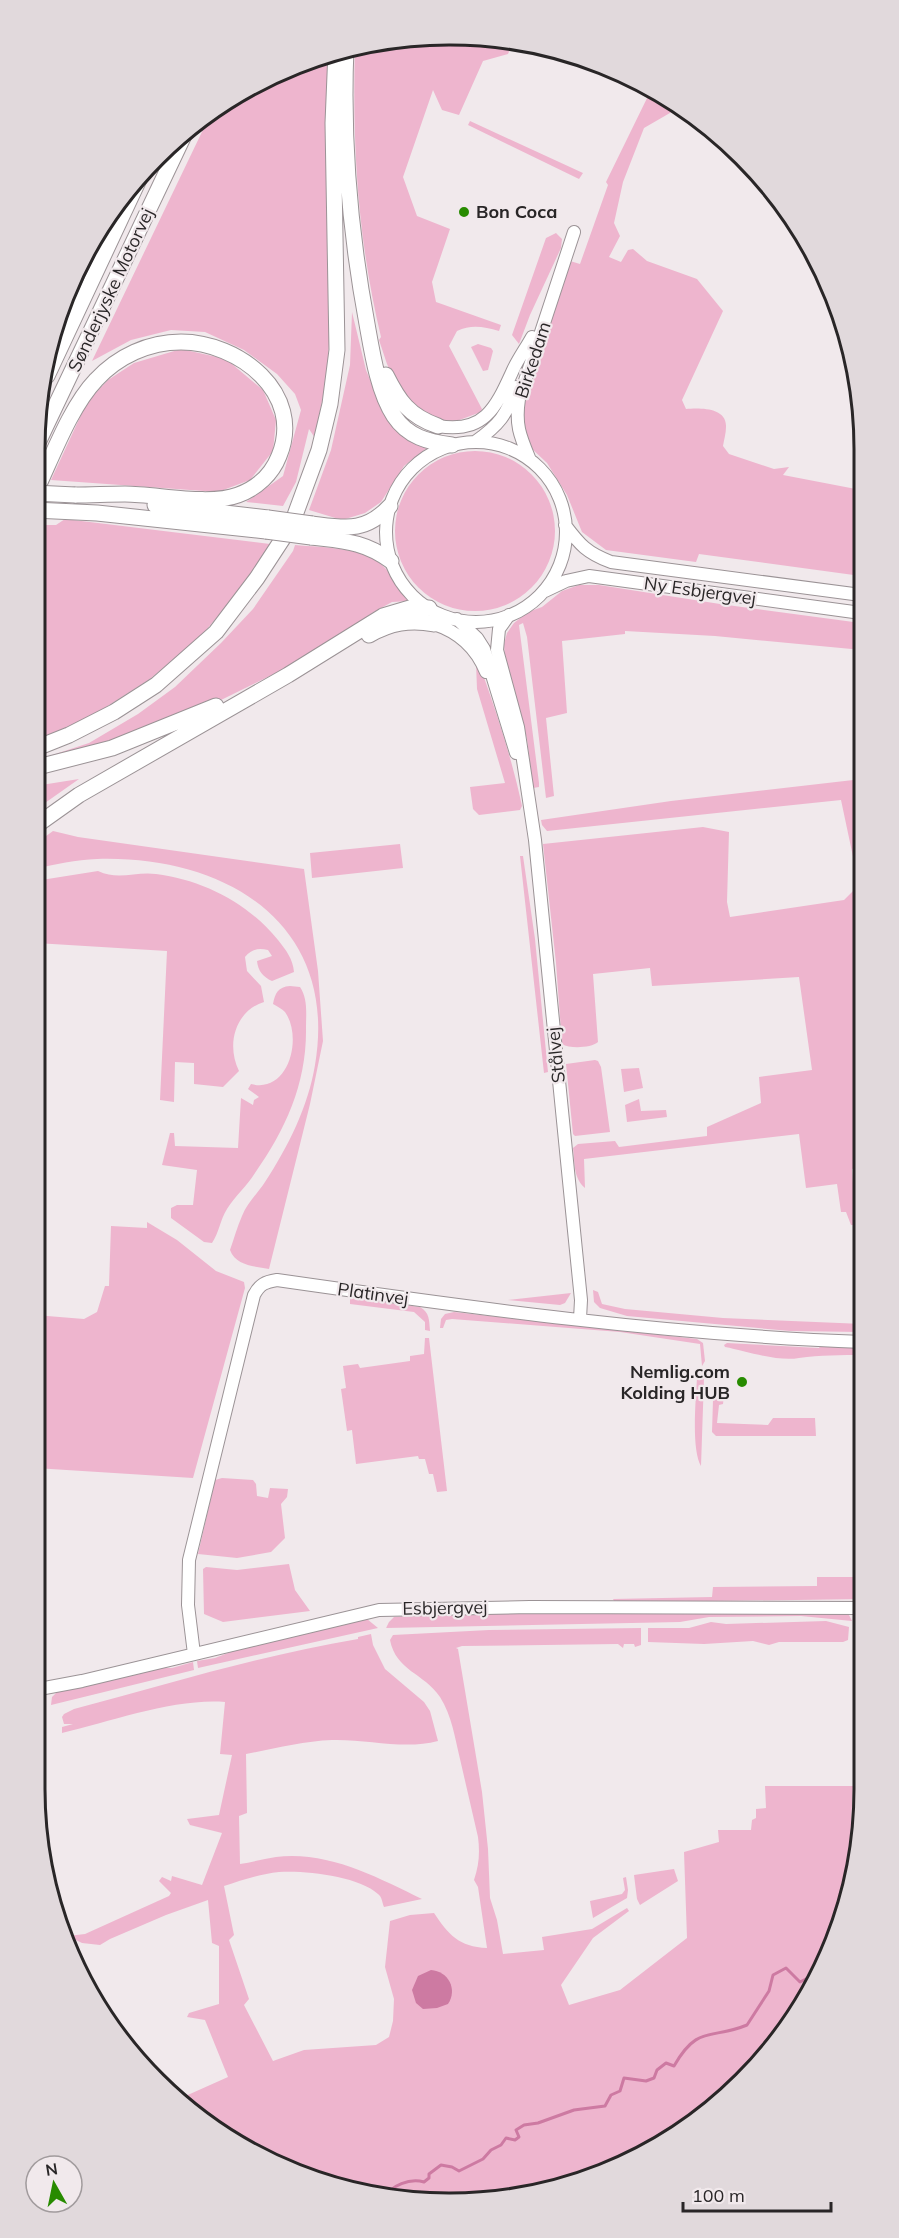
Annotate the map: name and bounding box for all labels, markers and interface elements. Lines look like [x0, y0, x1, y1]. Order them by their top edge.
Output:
place label: Bon Coca [476, 200, 557, 223]
street label: Sønderjyske Motorvej [63, 204, 159, 375]
marker: Bon Coca [457, 205, 471, 219]
street label: Birkedam [509, 319, 556, 401]
street label: Ny Esbjergvej [643, 571, 757, 610]
street label: Stålvej [541, 1026, 570, 1084]
street label: Platinvej [336, 1277, 410, 1310]
place label: Nemlig.com Kolding HUB [620, 1360, 730, 1404]
marker: Nemlig.com Kolding HUB [735, 1375, 749, 1389]
street label: Esbjergvej [402, 1595, 488, 1620]
north arrow [24, 2154, 84, 2214]
text: N [44, 2158, 59, 2180]
scale bar [683, 2175, 832, 2213]
text: 100 m [692, 2184, 745, 2207]

